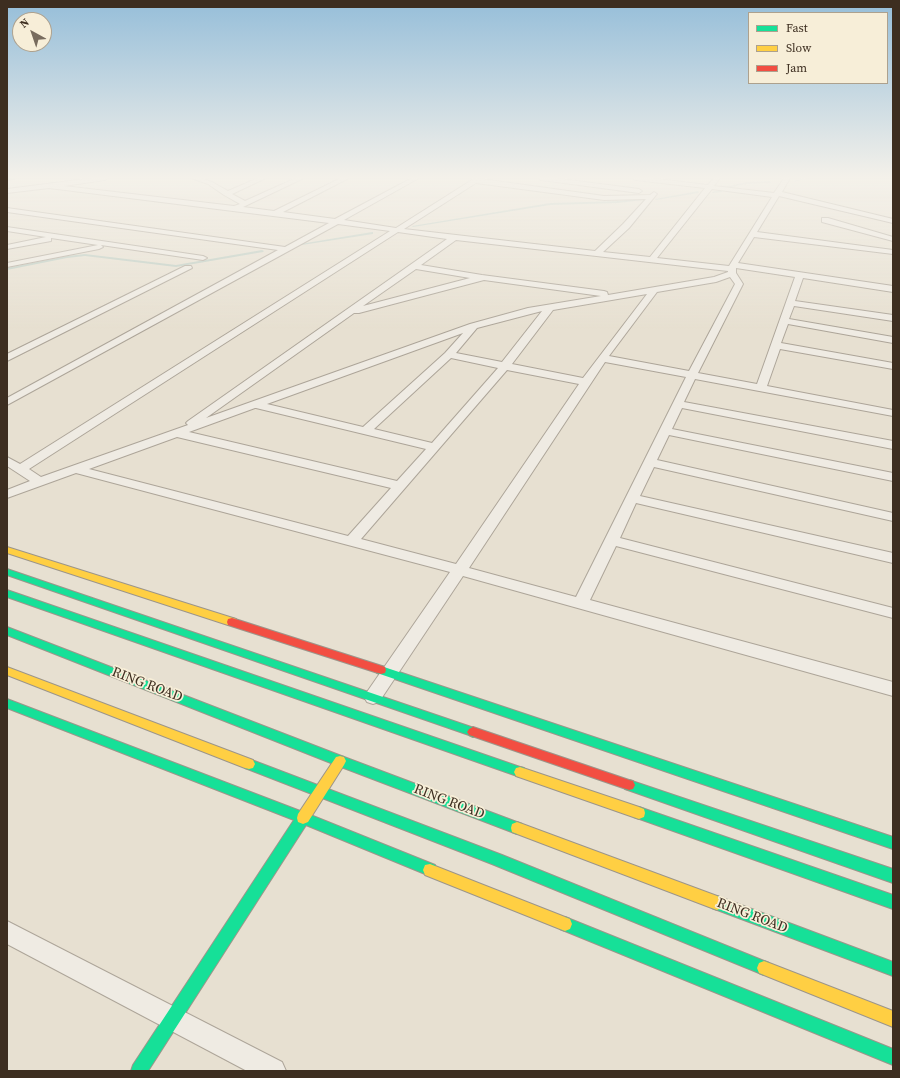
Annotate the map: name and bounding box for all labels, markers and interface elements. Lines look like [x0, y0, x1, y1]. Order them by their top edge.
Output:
north arrow [12, 12, 52, 52]
legend [748, 12, 888, 84]
text: N [17, 15, 32, 32]
text: Fast [786, 20, 808, 36]
text: Slow [786, 40, 811, 56]
text: Jam [786, 60, 807, 76]
street label: RING ROAD [109, 664, 185, 706]
street label: RING ROAD [411, 781, 487, 823]
street label: RING ROAD [714, 895, 790, 937]

